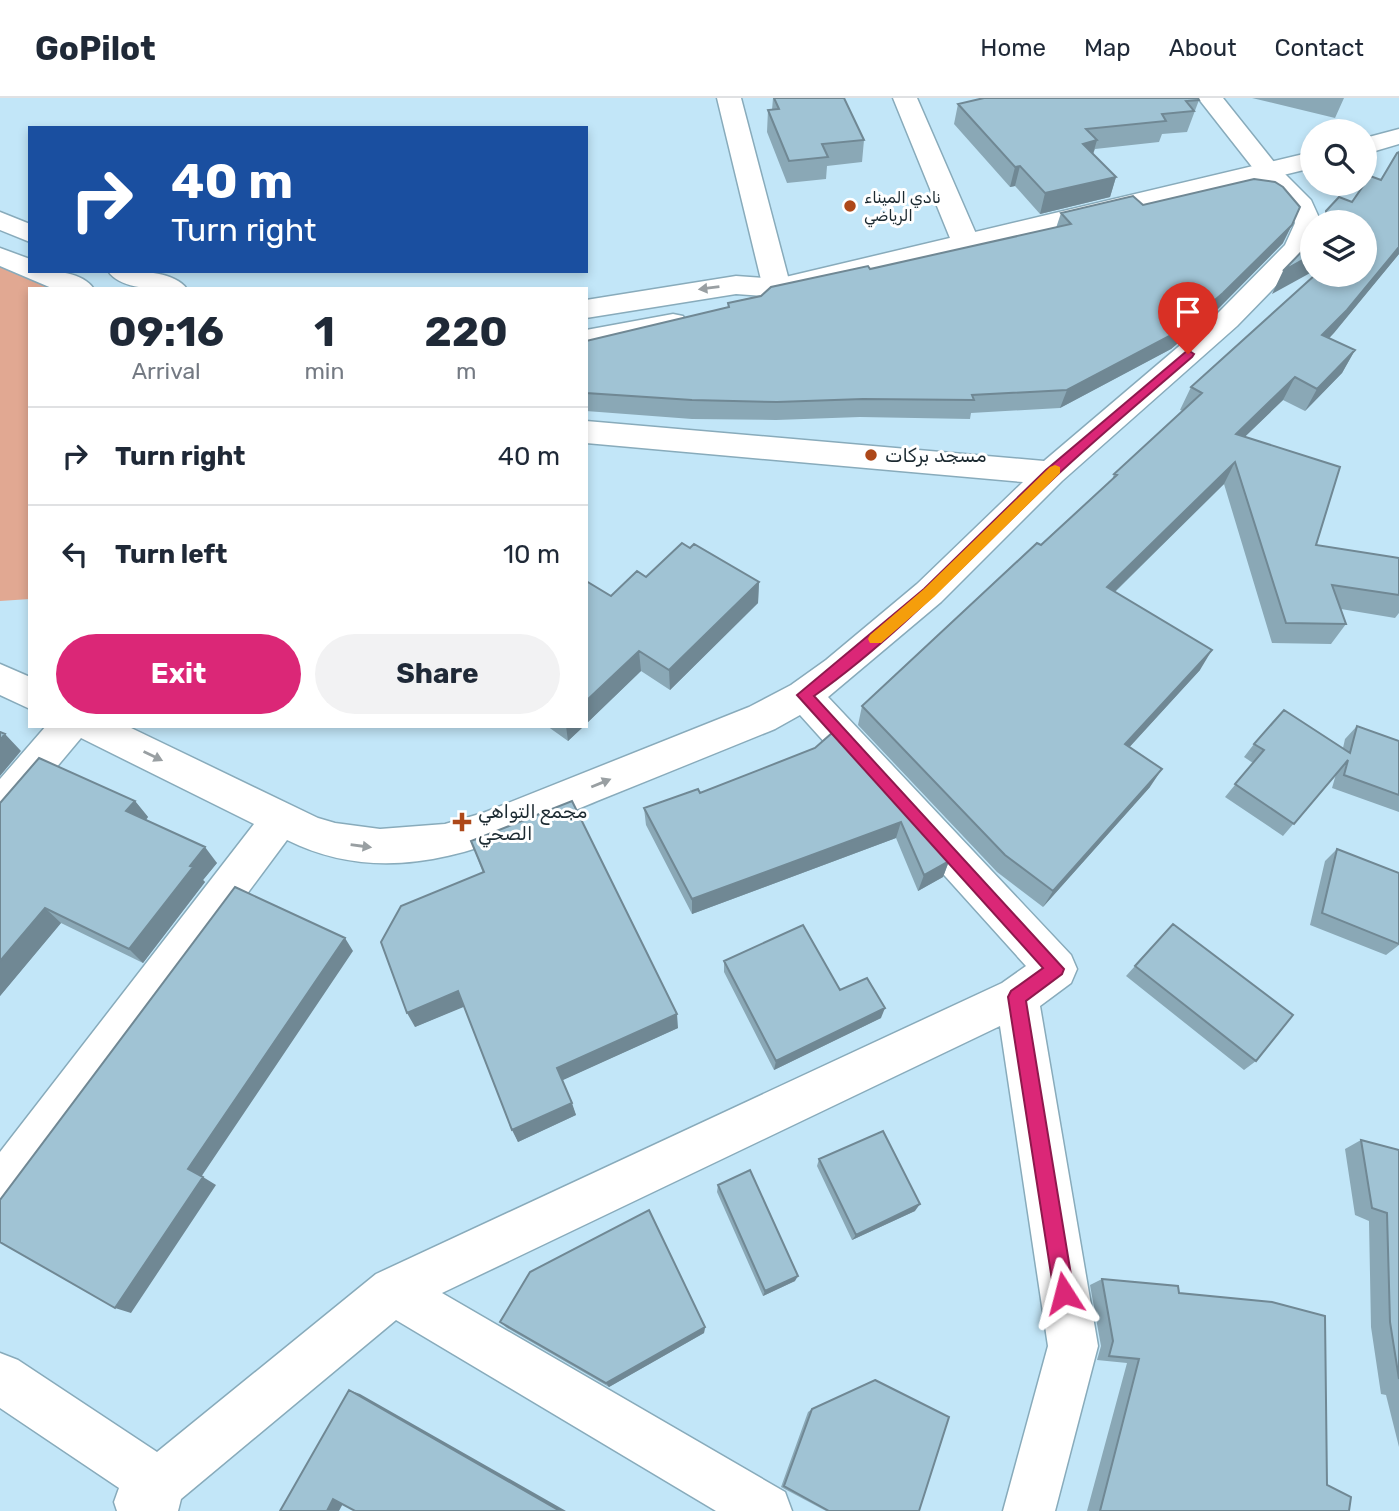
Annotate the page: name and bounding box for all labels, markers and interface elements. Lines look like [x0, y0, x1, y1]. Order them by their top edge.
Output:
text: GoPilot [35, 29, 156, 68]
text: Home [980, 34, 1046, 62]
text: Map [1084, 34, 1131, 62]
text: About [1169, 34, 1237, 62]
text: Contact [1275, 34, 1364, 62]
map controls [1300, 119, 1377, 287]
button: search [1300, 119, 1377, 196]
text: 40 m [171, 152, 293, 210]
icon: right [56, 154, 147, 245]
place label: نادي الميناء الرياضي [864, 188, 941, 228]
marker: نادي الميناء الرياضي [842, 198, 858, 214]
button: layers [1300, 210, 1377, 287]
text: Turn right [171, 211, 316, 249]
pin [1158, 282, 1218, 354]
one-way arrow [698, 283, 720, 294]
icon: arrive [1169, 293, 1207, 331]
text: 09:16 [108, 307, 224, 357]
text: 1 [314, 307, 335, 357]
text: 220 [425, 307, 508, 357]
text: Arrival [132, 357, 201, 385]
text: min [304, 357, 344, 385]
text: m [456, 357, 476, 385]
icon: right [56, 437, 94, 475]
text: Turn right [115, 441, 245, 472]
text: 40 m [498, 441, 560, 472]
place label: مسجد بركات [885, 444, 987, 467]
marker: مسجد بركات [863, 447, 879, 463]
icon: left [56, 535, 94, 573]
text: Turn left [115, 539, 227, 570]
text: 10 m [503, 539, 560, 570]
button: Exit [56, 634, 301, 714]
button: Share [315, 634, 560, 714]
one-way arrow [143, 750, 163, 762]
one-way arrow [590, 777, 611, 788]
place label: مجمع التواهي الصحي [478, 800, 587, 848]
marker: مجمع التواهي الصحي [452, 812, 472, 832]
one-way arrow [350, 840, 372, 851]
position arrow [1027, 1256, 1101, 1330]

